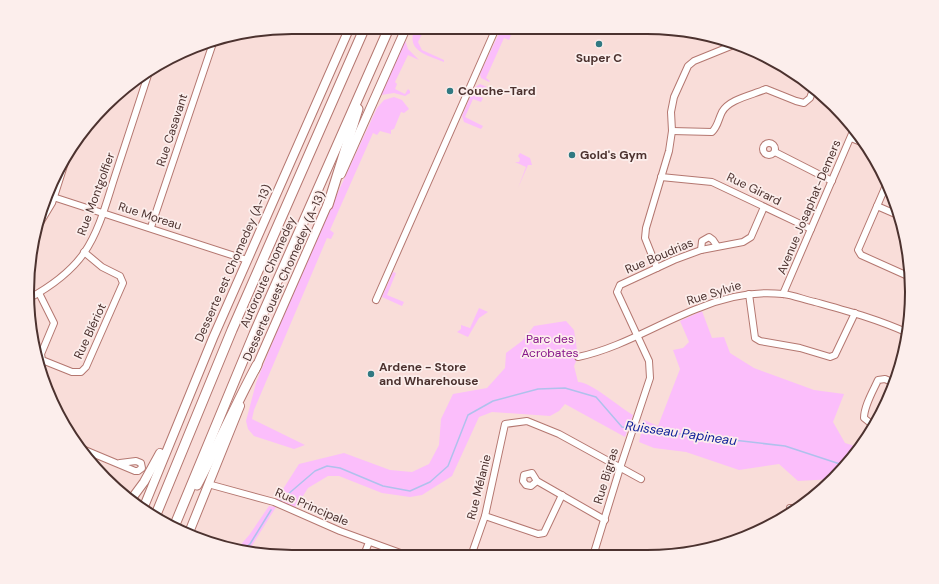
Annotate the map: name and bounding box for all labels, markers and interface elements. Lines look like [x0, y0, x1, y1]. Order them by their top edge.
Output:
marker: Super C [594, 39, 604, 49]
place label: Super C [576, 50, 622, 66]
place label: Couche-Tard [458, 83, 536, 99]
marker: Couche-Tard [445, 86, 455, 96]
street label: Rue Casavant [153, 91, 191, 168]
street label: Avenue Josaphat-Demers [773, 137, 845, 277]
place label: Gold's Gym [580, 147, 647, 163]
street label: Rue Montgolfier [74, 150, 119, 238]
marker: Gold's Gym [567, 150, 577, 160]
street label: Rue Girard [724, 169, 784, 209]
street label: Desserte est Chomedey (A-13) [191, 182, 275, 344]
street label: Desserte ouest Chomedey (A-13) [239, 188, 329, 364]
street label: Rue Moreau [116, 198, 184, 234]
street label: Autoroute Chomedey [236, 214, 300, 330]
street label: Rue Boudrias [622, 234, 696, 278]
street label: Rue Sylvie [685, 277, 743, 309]
street label: Rue Blériot [70, 300, 110, 361]
park label: Parc des Acrobates [521, 331, 579, 361]
place label: Ardene - Store and Wharehouse [379, 359, 479, 389]
marker: Ardene - Store and Wharehouse [366, 369, 376, 379]
water label: Ruisseau Papineau [624, 417, 738, 449]
street label: Rue Bigras [590, 446, 622, 506]
street label: Rue Mélanie [463, 453, 495, 521]
street label: Rue Principale [273, 484, 351, 530]

